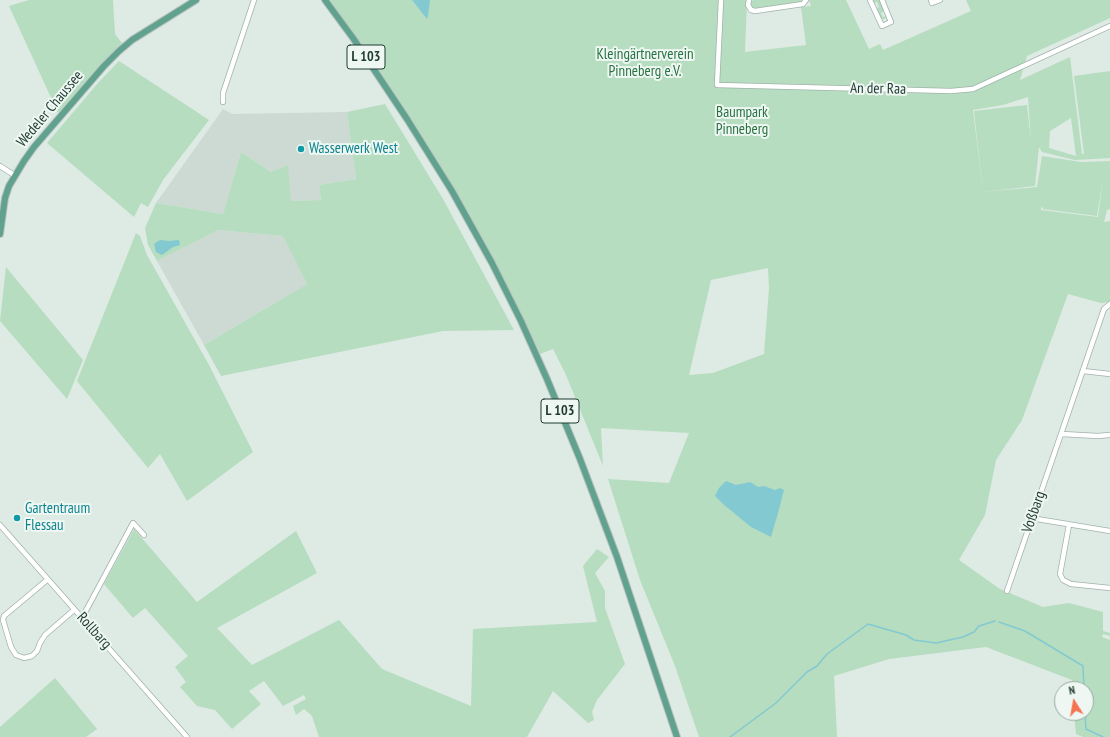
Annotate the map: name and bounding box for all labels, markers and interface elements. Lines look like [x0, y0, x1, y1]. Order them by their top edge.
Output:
road number: L 103 [347, 45, 385, 69]
park label: Kleingärtnerverein Pinneberg e.V. [596, 46, 694, 81]
street label: Wedeler Chaussee [13, 67, 87, 151]
street label: An der Raa [850, 80, 906, 98]
park label: Baumpark Pinneberg [716, 104, 768, 139]
place label: Wasserwerk West [309, 140, 398, 158]
marker: Wasserwerk West [296, 144, 306, 154]
road number: L 103 [541, 399, 579, 423]
street label: Voßbarg [1018, 489, 1050, 535]
place label: Gartentraum Flessau [25, 500, 90, 535]
marker: Gartentraum Flessau [12, 513, 22, 523]
street label: Rollbarg [73, 609, 115, 653]
north arrow [1054, 681, 1094, 721]
text: N [1068, 683, 1076, 698]

